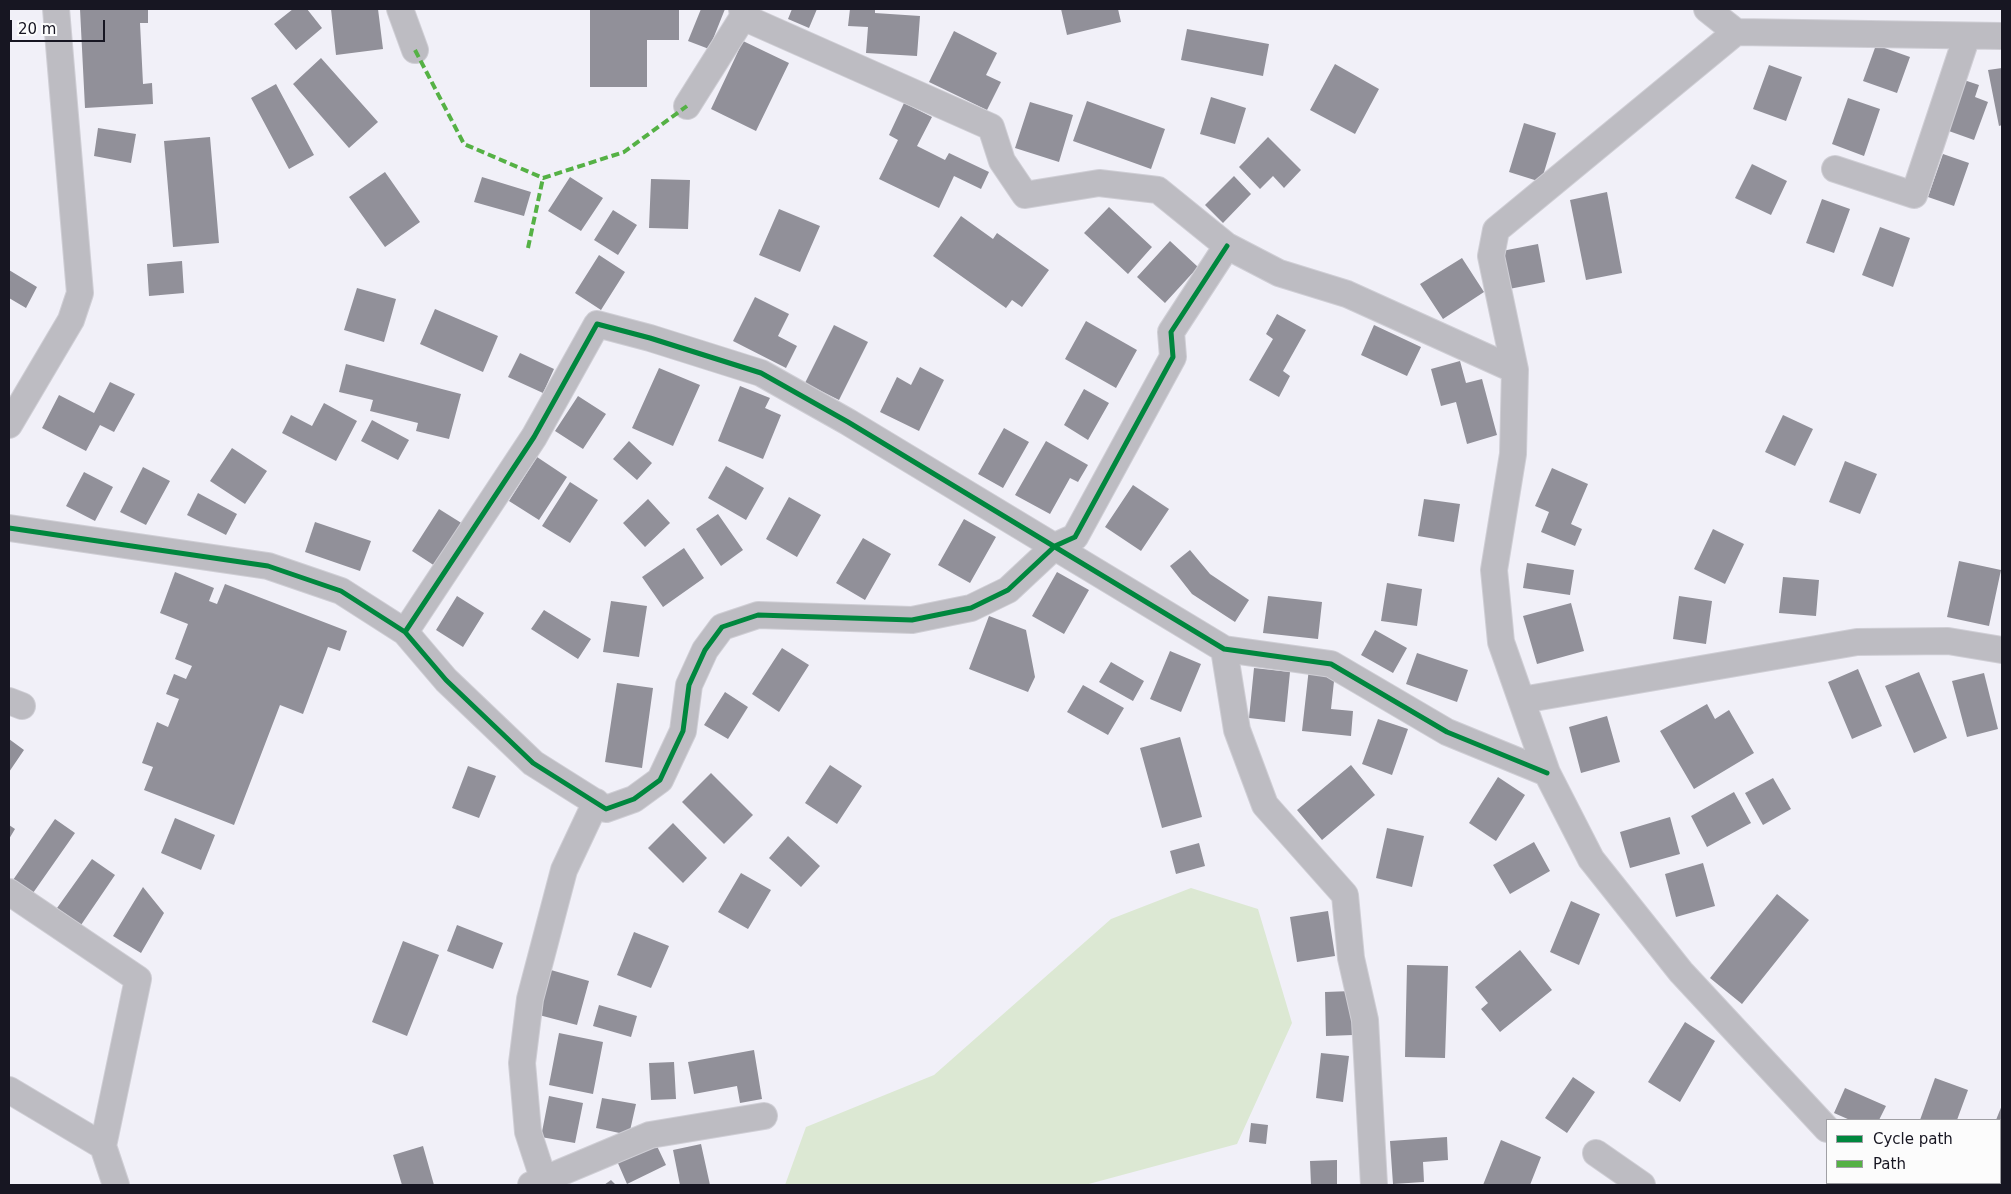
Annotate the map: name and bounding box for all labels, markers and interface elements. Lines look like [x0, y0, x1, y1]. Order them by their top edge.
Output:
scale bar [12, 10, 108, 42]
text: 20 m [18, 20, 56, 38]
legend [1826, 1119, 2001, 1184]
text: Cycle path [1873, 1130, 1953, 1148]
text: Path [1873, 1155, 1906, 1173]

